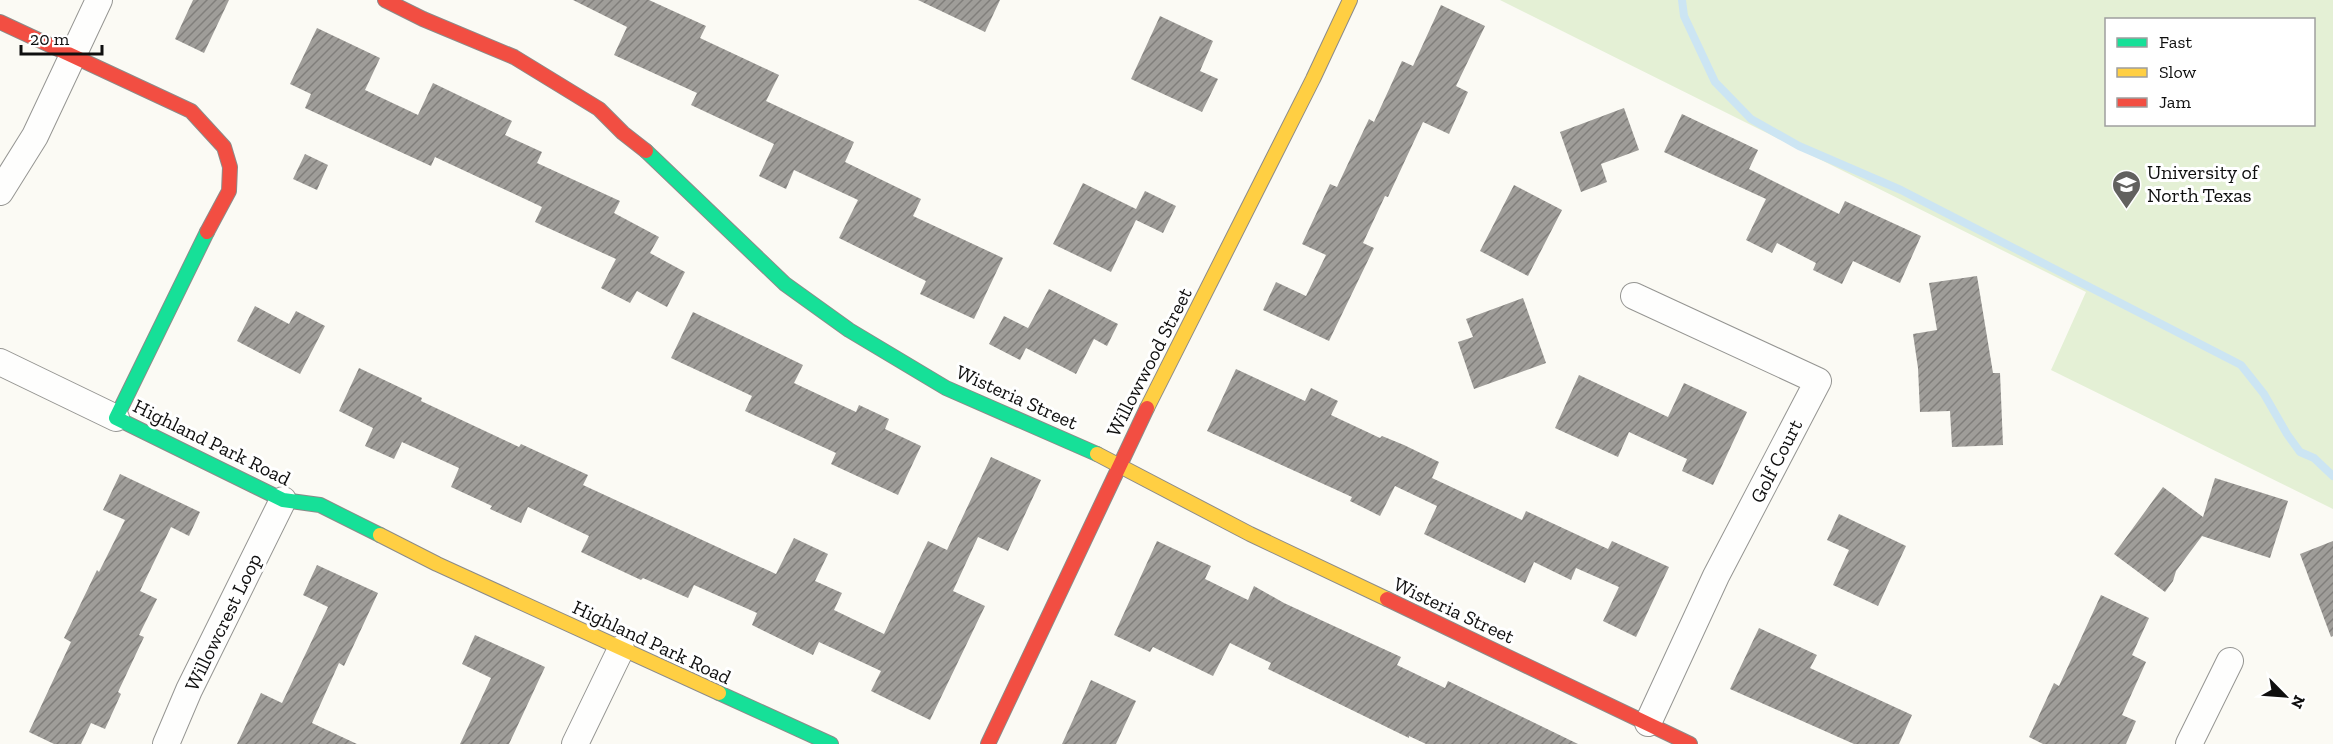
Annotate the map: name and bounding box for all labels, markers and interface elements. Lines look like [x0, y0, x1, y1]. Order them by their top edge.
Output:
scale bar [21, 18, 102, 56]
legend [2105, 18, 2315, 126]
text: 20 m [30, 28, 70, 50]
text: Fast [2159, 31, 2192, 53]
text: Slow [2159, 61, 2196, 83]
text: Jam [2159, 91, 2191, 113]
place label: University of North Texas [2147, 160, 2260, 207]
school or university icon: University of North Texas [2110, 168, 2142, 210]
street label: Willowwood Street [1101, 283, 1197, 440]
street label: Wisteria Street [953, 360, 1082, 435]
street label: Highland Park Road [129, 394, 295, 491]
street label: Golf Court [1745, 415, 1808, 507]
street label: Willowcrest Loop [179, 549, 267, 695]
street label: Wisteria Street [1390, 572, 1519, 649]
street label: Highland Park Road [569, 595, 735, 689]
north arrow [2255, 666, 2315, 726]
text: N [2287, 693, 2309, 712]

